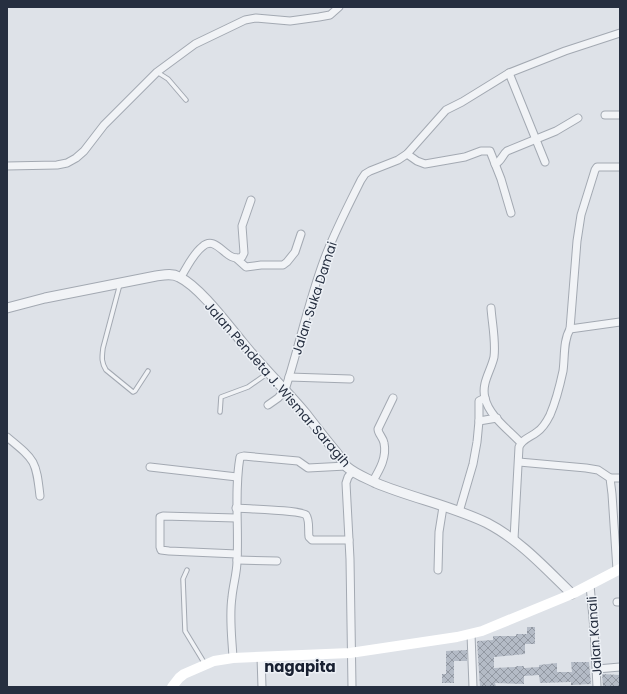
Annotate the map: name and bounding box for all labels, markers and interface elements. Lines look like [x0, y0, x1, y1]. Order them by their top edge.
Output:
street label: Jalan Suka Damai [287, 239, 342, 357]
street label: Jalan Pendeta J. Wismar Saragih [200, 297, 355, 471]
street label: Jalan Kanali [582, 596, 607, 676]
district label: nagapita [264, 656, 336, 677]

